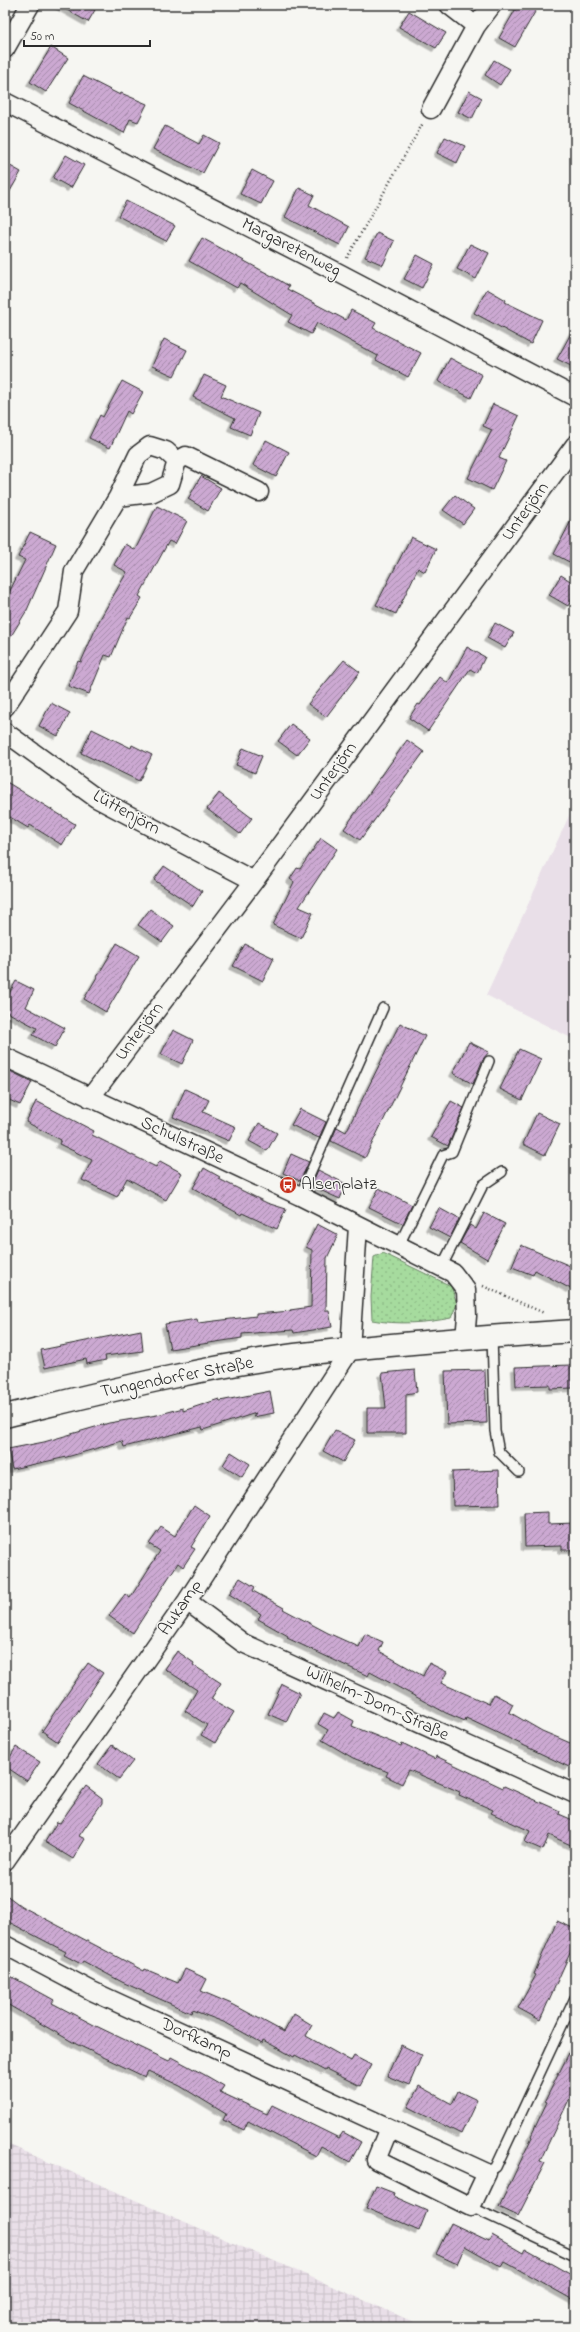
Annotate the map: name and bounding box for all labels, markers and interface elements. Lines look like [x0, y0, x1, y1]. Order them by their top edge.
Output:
scale bar [24, 22, 150, 48]
text: 50 m [30, 28, 54, 46]
street label: Margaretenweg [236, 212, 345, 285]
street label: Unterjörn [496, 477, 556, 547]
street label: Unterjörn [304, 737, 364, 807]
street label: Lüttenjörn [88, 784, 164, 842]
street label: Unterjörn [109, 997, 171, 1067]
street label: Schulstraße [136, 1110, 229, 1172]
place label: Alsenplatz [301, 1172, 377, 1198]
bus stop icon: Alsenplatz [278, 1175, 298, 1195]
street label: Tungendorfer Straße [98, 1350, 257, 1407]
street label: Aukamp [153, 1575, 209, 1641]
street label: Wilhelm-Dorn-Straße [301, 1659, 454, 1749]
street label: Dorfkamp [155, 2011, 236, 2066]

